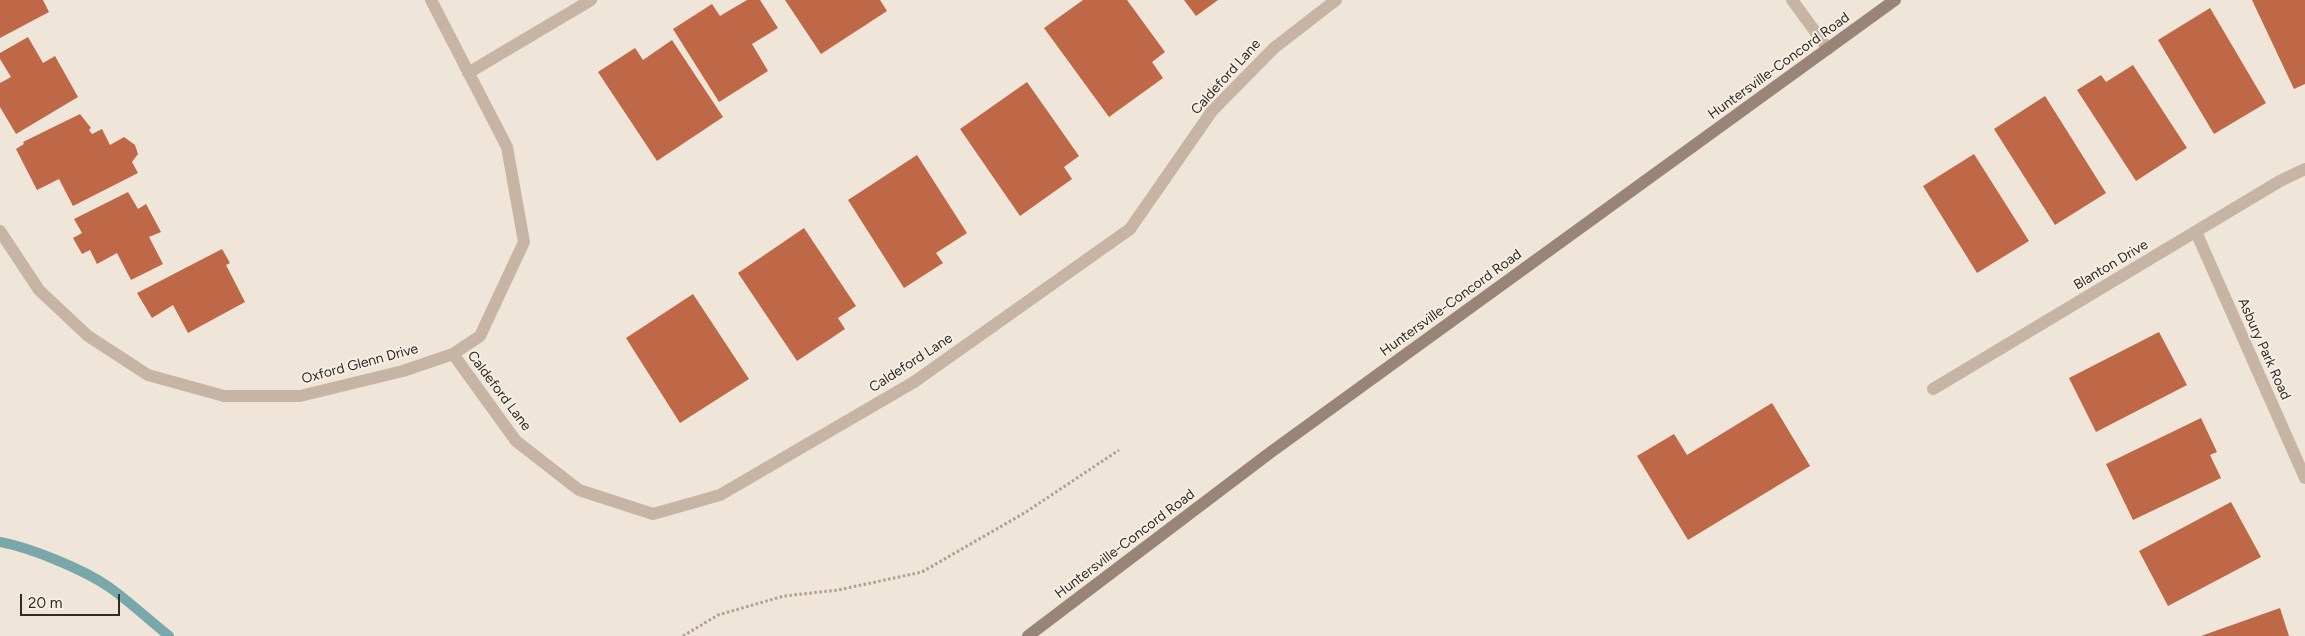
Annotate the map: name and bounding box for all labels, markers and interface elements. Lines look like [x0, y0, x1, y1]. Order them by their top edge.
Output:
street label: Huntersville-Concord Road [1705, 9, 1853, 123]
street label: Caldeford Lane [1188, 36, 1264, 118]
street label: Blanton Drive [2071, 236, 2151, 294]
street label: Huntersville-Concord Road [1377, 246, 1525, 360]
street label: Asbury Park Road [2234, 295, 2294, 403]
street label: Caldeford Lane [866, 330, 956, 396]
street label: Oxford Glenn Drive [300, 340, 420, 388]
street label: Caldeford Lane [464, 348, 534, 434]
street label: Huntersville-Concord Road [1052, 486, 1198, 602]
scale bar [22, 584, 122, 616]
text: 20 m [28, 594, 62, 612]

